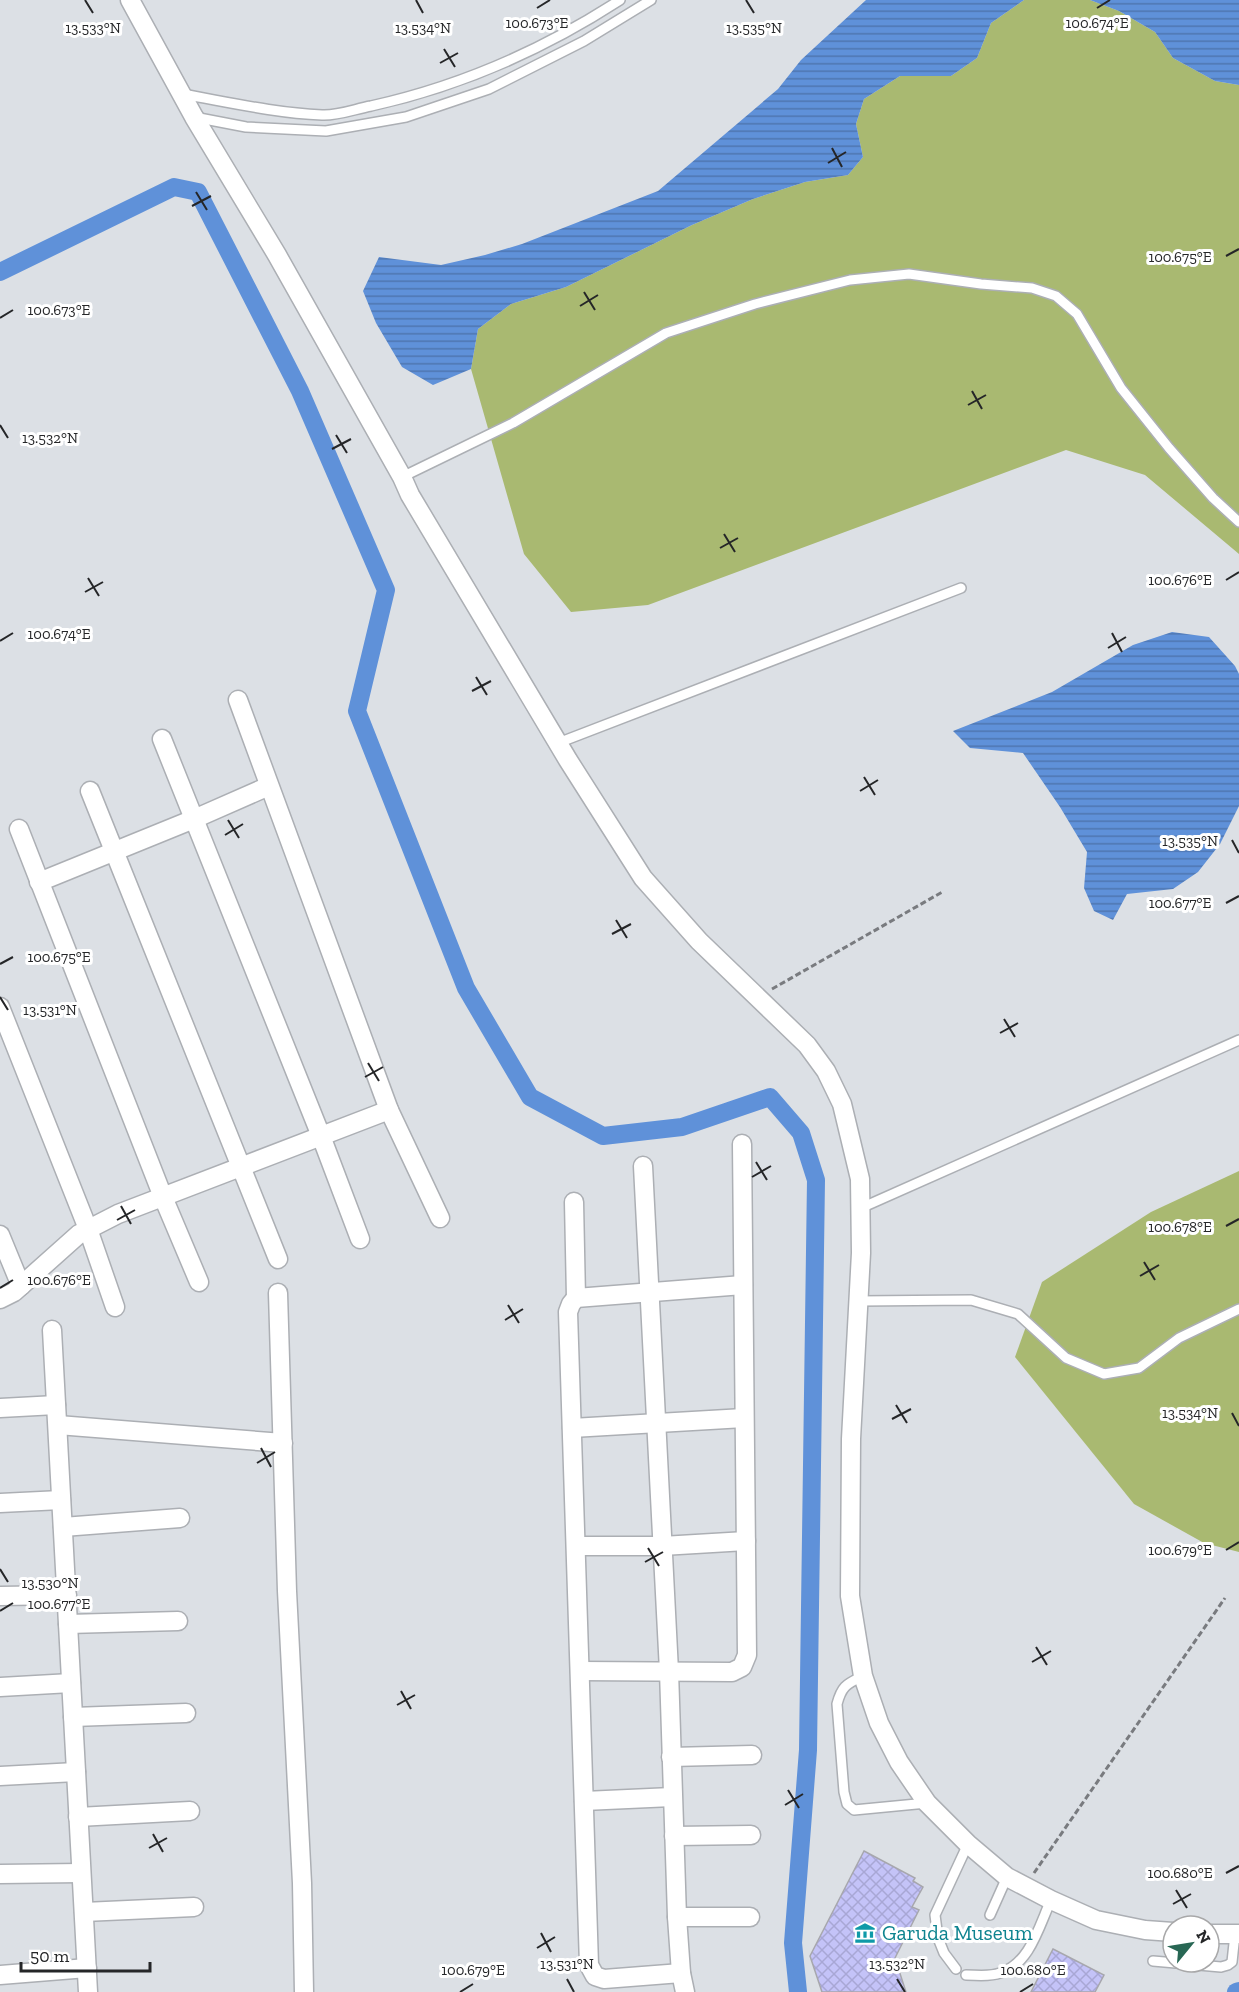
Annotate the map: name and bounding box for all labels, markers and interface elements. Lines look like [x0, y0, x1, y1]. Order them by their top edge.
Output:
text: 100.673°E [506, 14, 569, 32]
text: 100.674°E [1066, 14, 1129, 32]
text: 13.533°N [65, 19, 121, 37]
text: 13.534°N [395, 19, 451, 37]
text: 13.535°N [726, 19, 782, 37]
text: 100.675°E [1148, 248, 1212, 266]
text: 100.673°E [28, 301, 91, 319]
text: 13.532°N [22, 429, 78, 447]
text: 100.676°E [1148, 571, 1212, 589]
text: 100.674°E [28, 625, 91, 643]
text: 13.535°N [1162, 832, 1218, 850]
text: 100.677°E [1149, 894, 1211, 912]
text: 100.675°E [27, 948, 91, 966]
text: 13.531°N [23, 1001, 77, 1019]
text: 100.678°E [1148, 1218, 1212, 1236]
text: 100.676°E [27, 1271, 91, 1289]
text: 13.534°N [1162, 1404, 1218, 1422]
text: 100.679°E [1148, 1541, 1212, 1559]
text: 13.530°N [22, 1574, 78, 1592]
text: 100.677°E [28, 1595, 90, 1613]
text: 100.680°E [1147, 1864, 1213, 1882]
north arrow [1161, 1914, 1221, 1974]
place label: Garuda Museum [882, 1920, 1033, 1945]
museum icon: Garuda Museum [853, 1921, 877, 1945]
text: N [1192, 1927, 1215, 1947]
scale bar [21, 1935, 150, 1973]
text: 50 m [30, 1945, 70, 1967]
text: 13.531°N [540, 1955, 594, 1973]
text: 13.532°N [869, 1955, 925, 1973]
text: 100.679°E [441, 1961, 505, 1979]
text: 100.680°E [1000, 1961, 1066, 1979]

